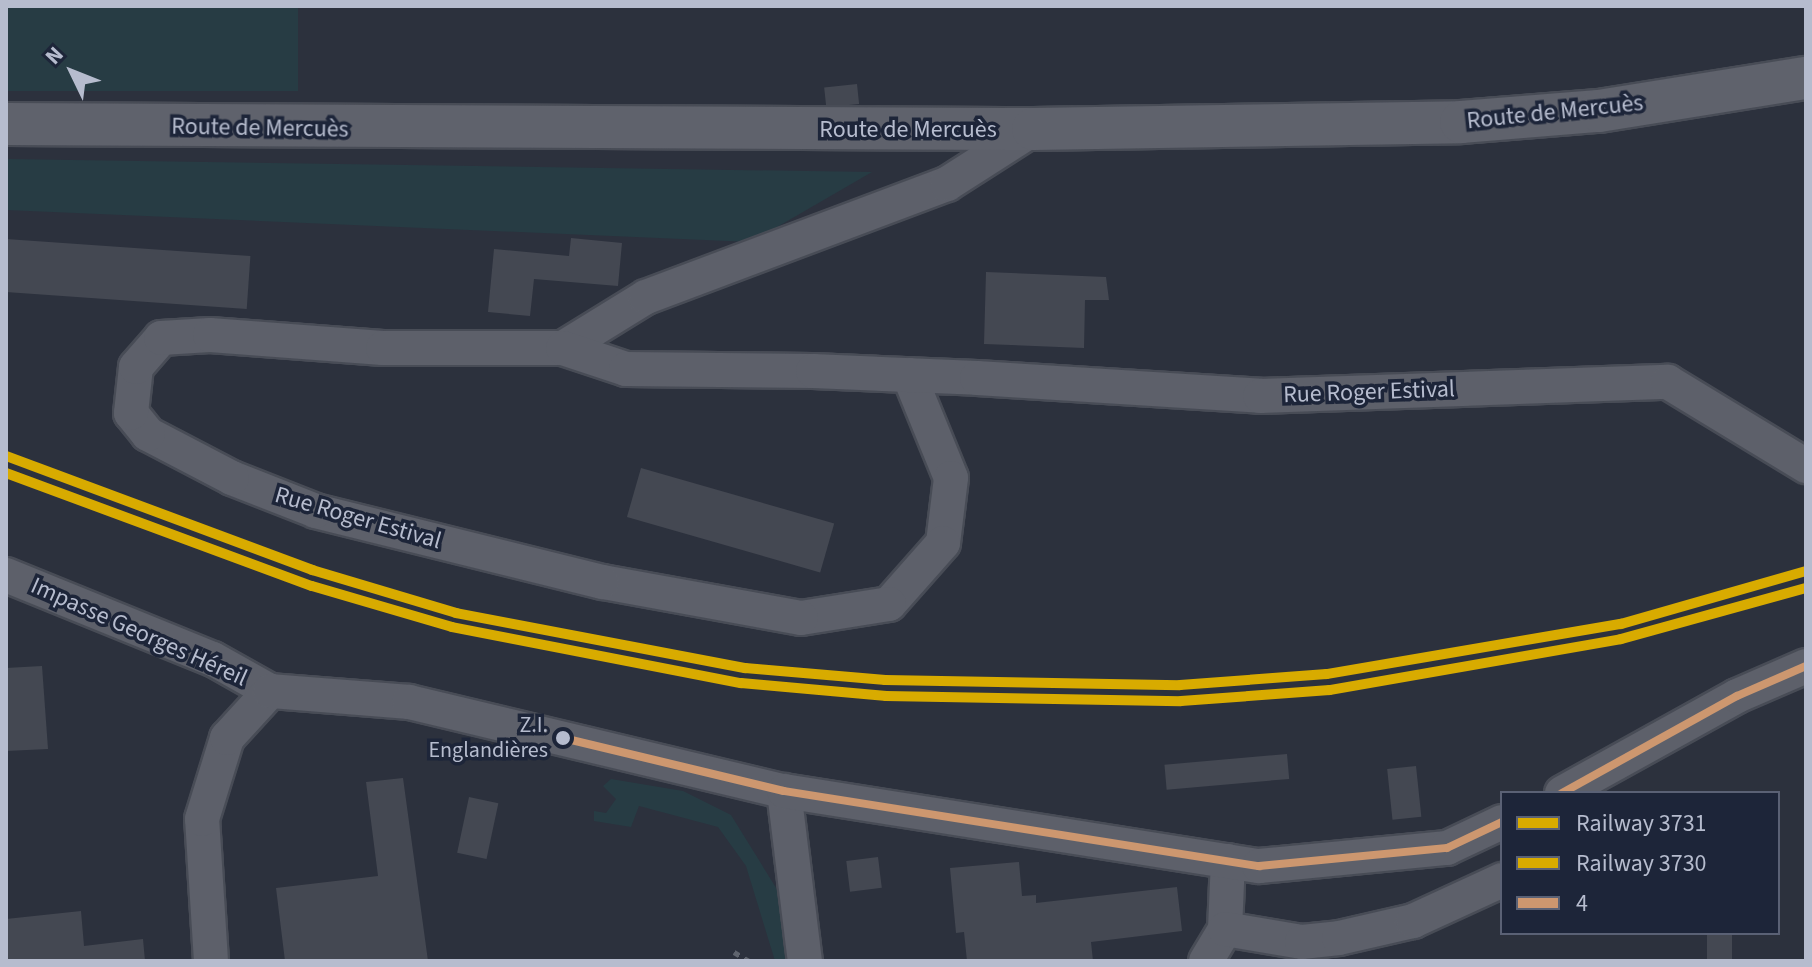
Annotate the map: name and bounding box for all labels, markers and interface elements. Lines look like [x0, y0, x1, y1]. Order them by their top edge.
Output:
north arrow [32, 32, 112, 112]
text: N [38, 39, 71, 72]
street label: Route de Mercuès [1465, 88, 1645, 136]
street label: Route de Mercuès [171, 112, 349, 144]
street label: Route de Mercuès [819, 116, 997, 144]
street label: Rue Roger Estival [1283, 375, 1455, 409]
street label: Rue Roger Estival [271, 480, 445, 556]
street label: Impasse Georges Héreil [26, 571, 252, 693]
place label: Z.I. Englandières [428, 712, 548, 764]
marker: Z.I. Englandières [555, 730, 571, 746]
legend [1500, 791, 1780, 935]
text: Railway 3731 [1576, 806, 1707, 841]
text: Railway 3730 [1576, 846, 1707, 881]
text: 4 [1576, 886, 1588, 921]

